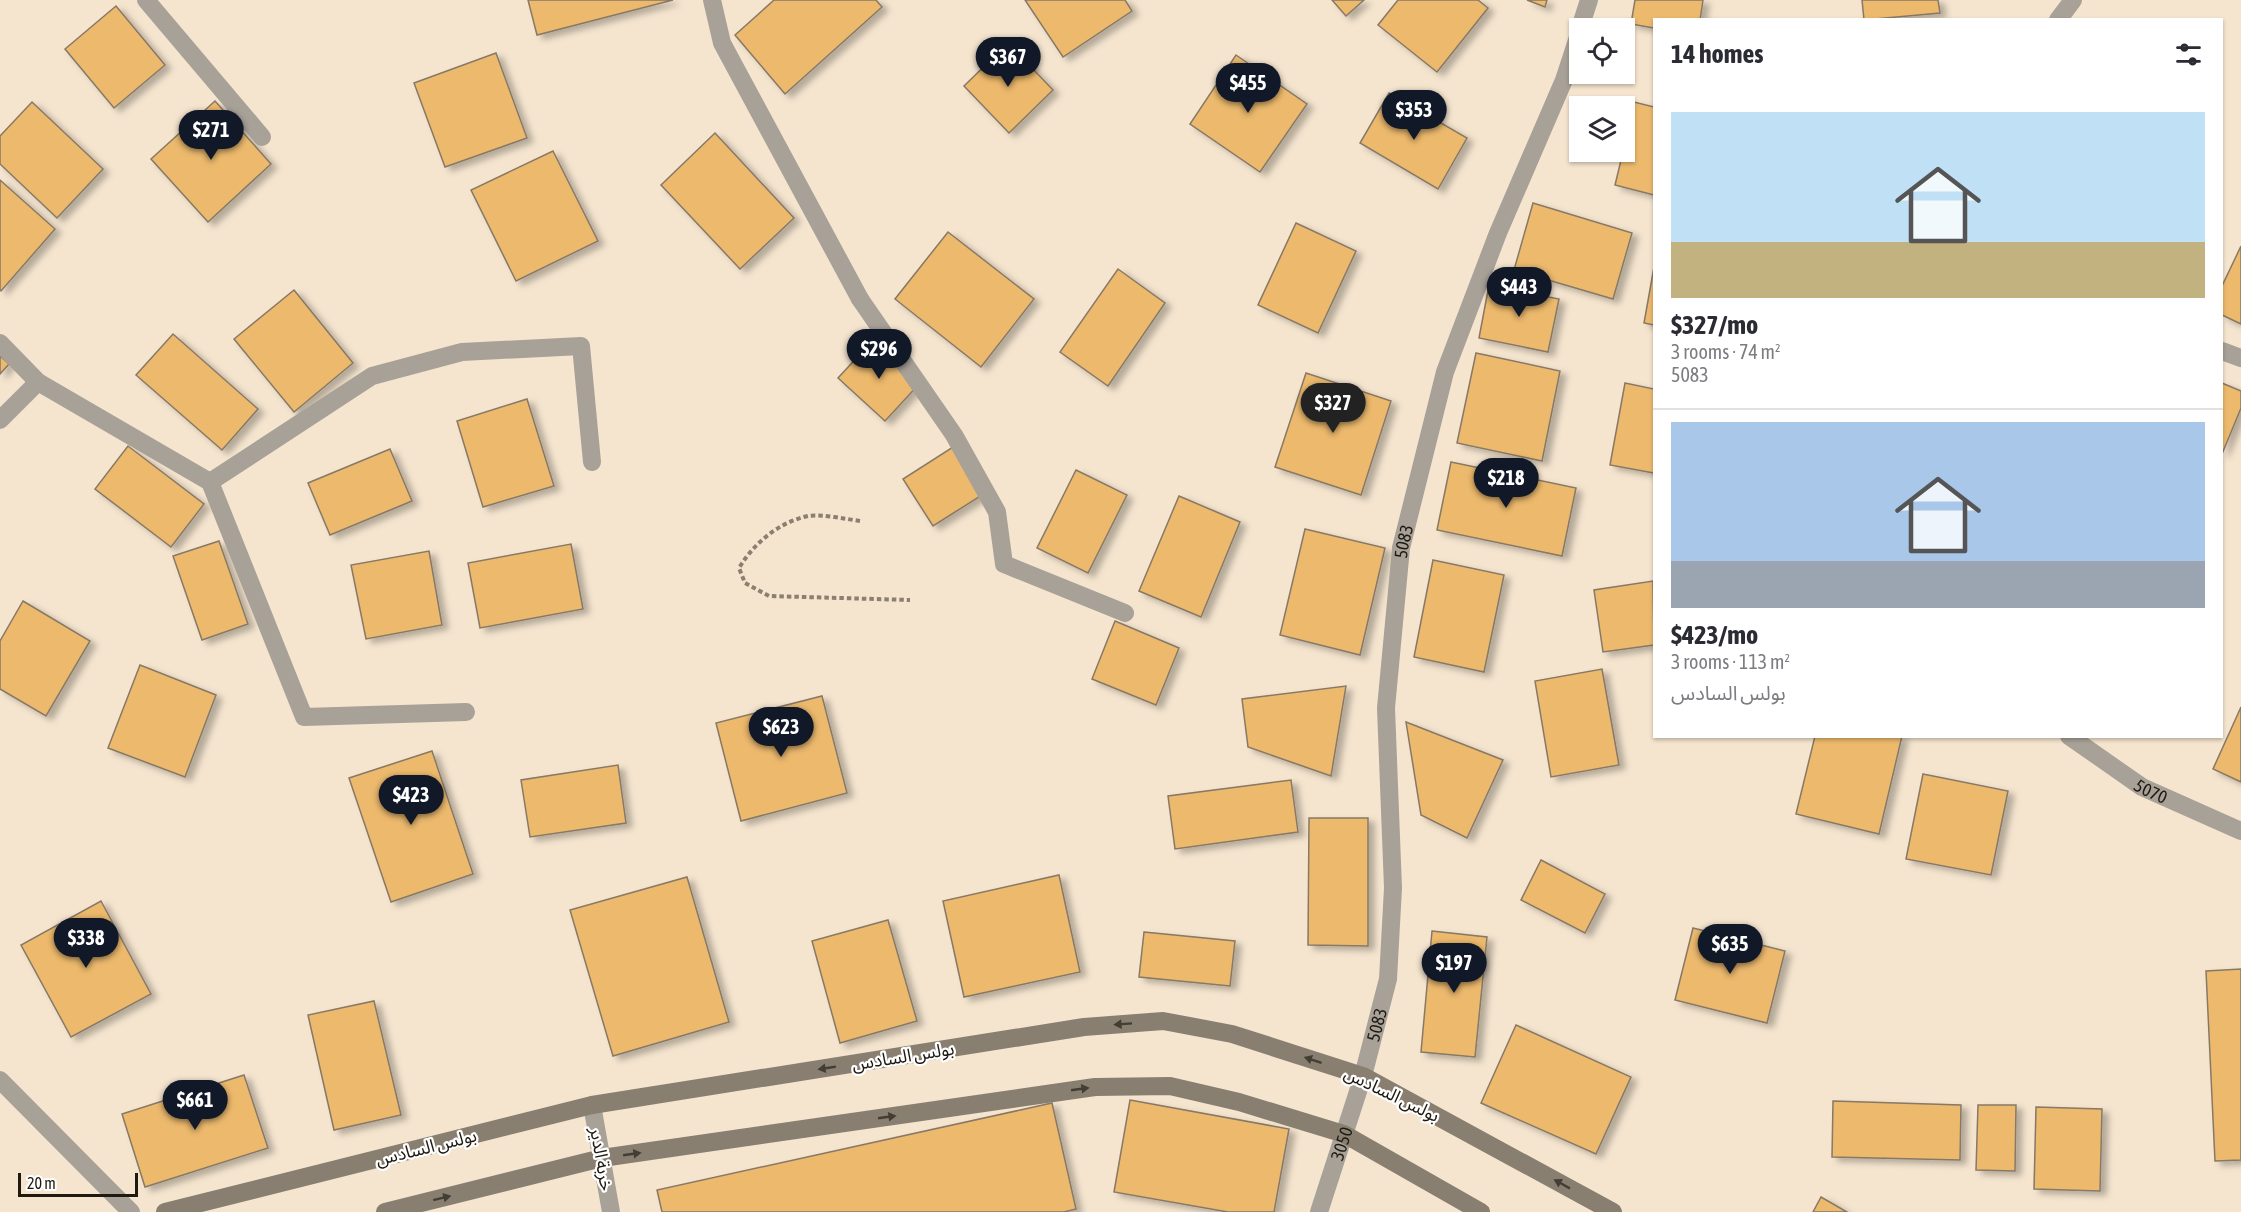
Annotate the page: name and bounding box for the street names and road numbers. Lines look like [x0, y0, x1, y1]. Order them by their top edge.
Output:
street label: 5083 [1390, 522, 1417, 559]
street label: 5070 [2130, 774, 2171, 808]
street label: 5083 [1362, 1006, 1391, 1044]
street label: بولس السادس [850, 1038, 956, 1075]
street label: بولس السادس [1341, 1062, 1443, 1127]
street label: بولس السادس [373, 1124, 479, 1171]
street label: 3050 [1326, 1124, 1356, 1163]
street label: خربة الدير [585, 1125, 618, 1193]

